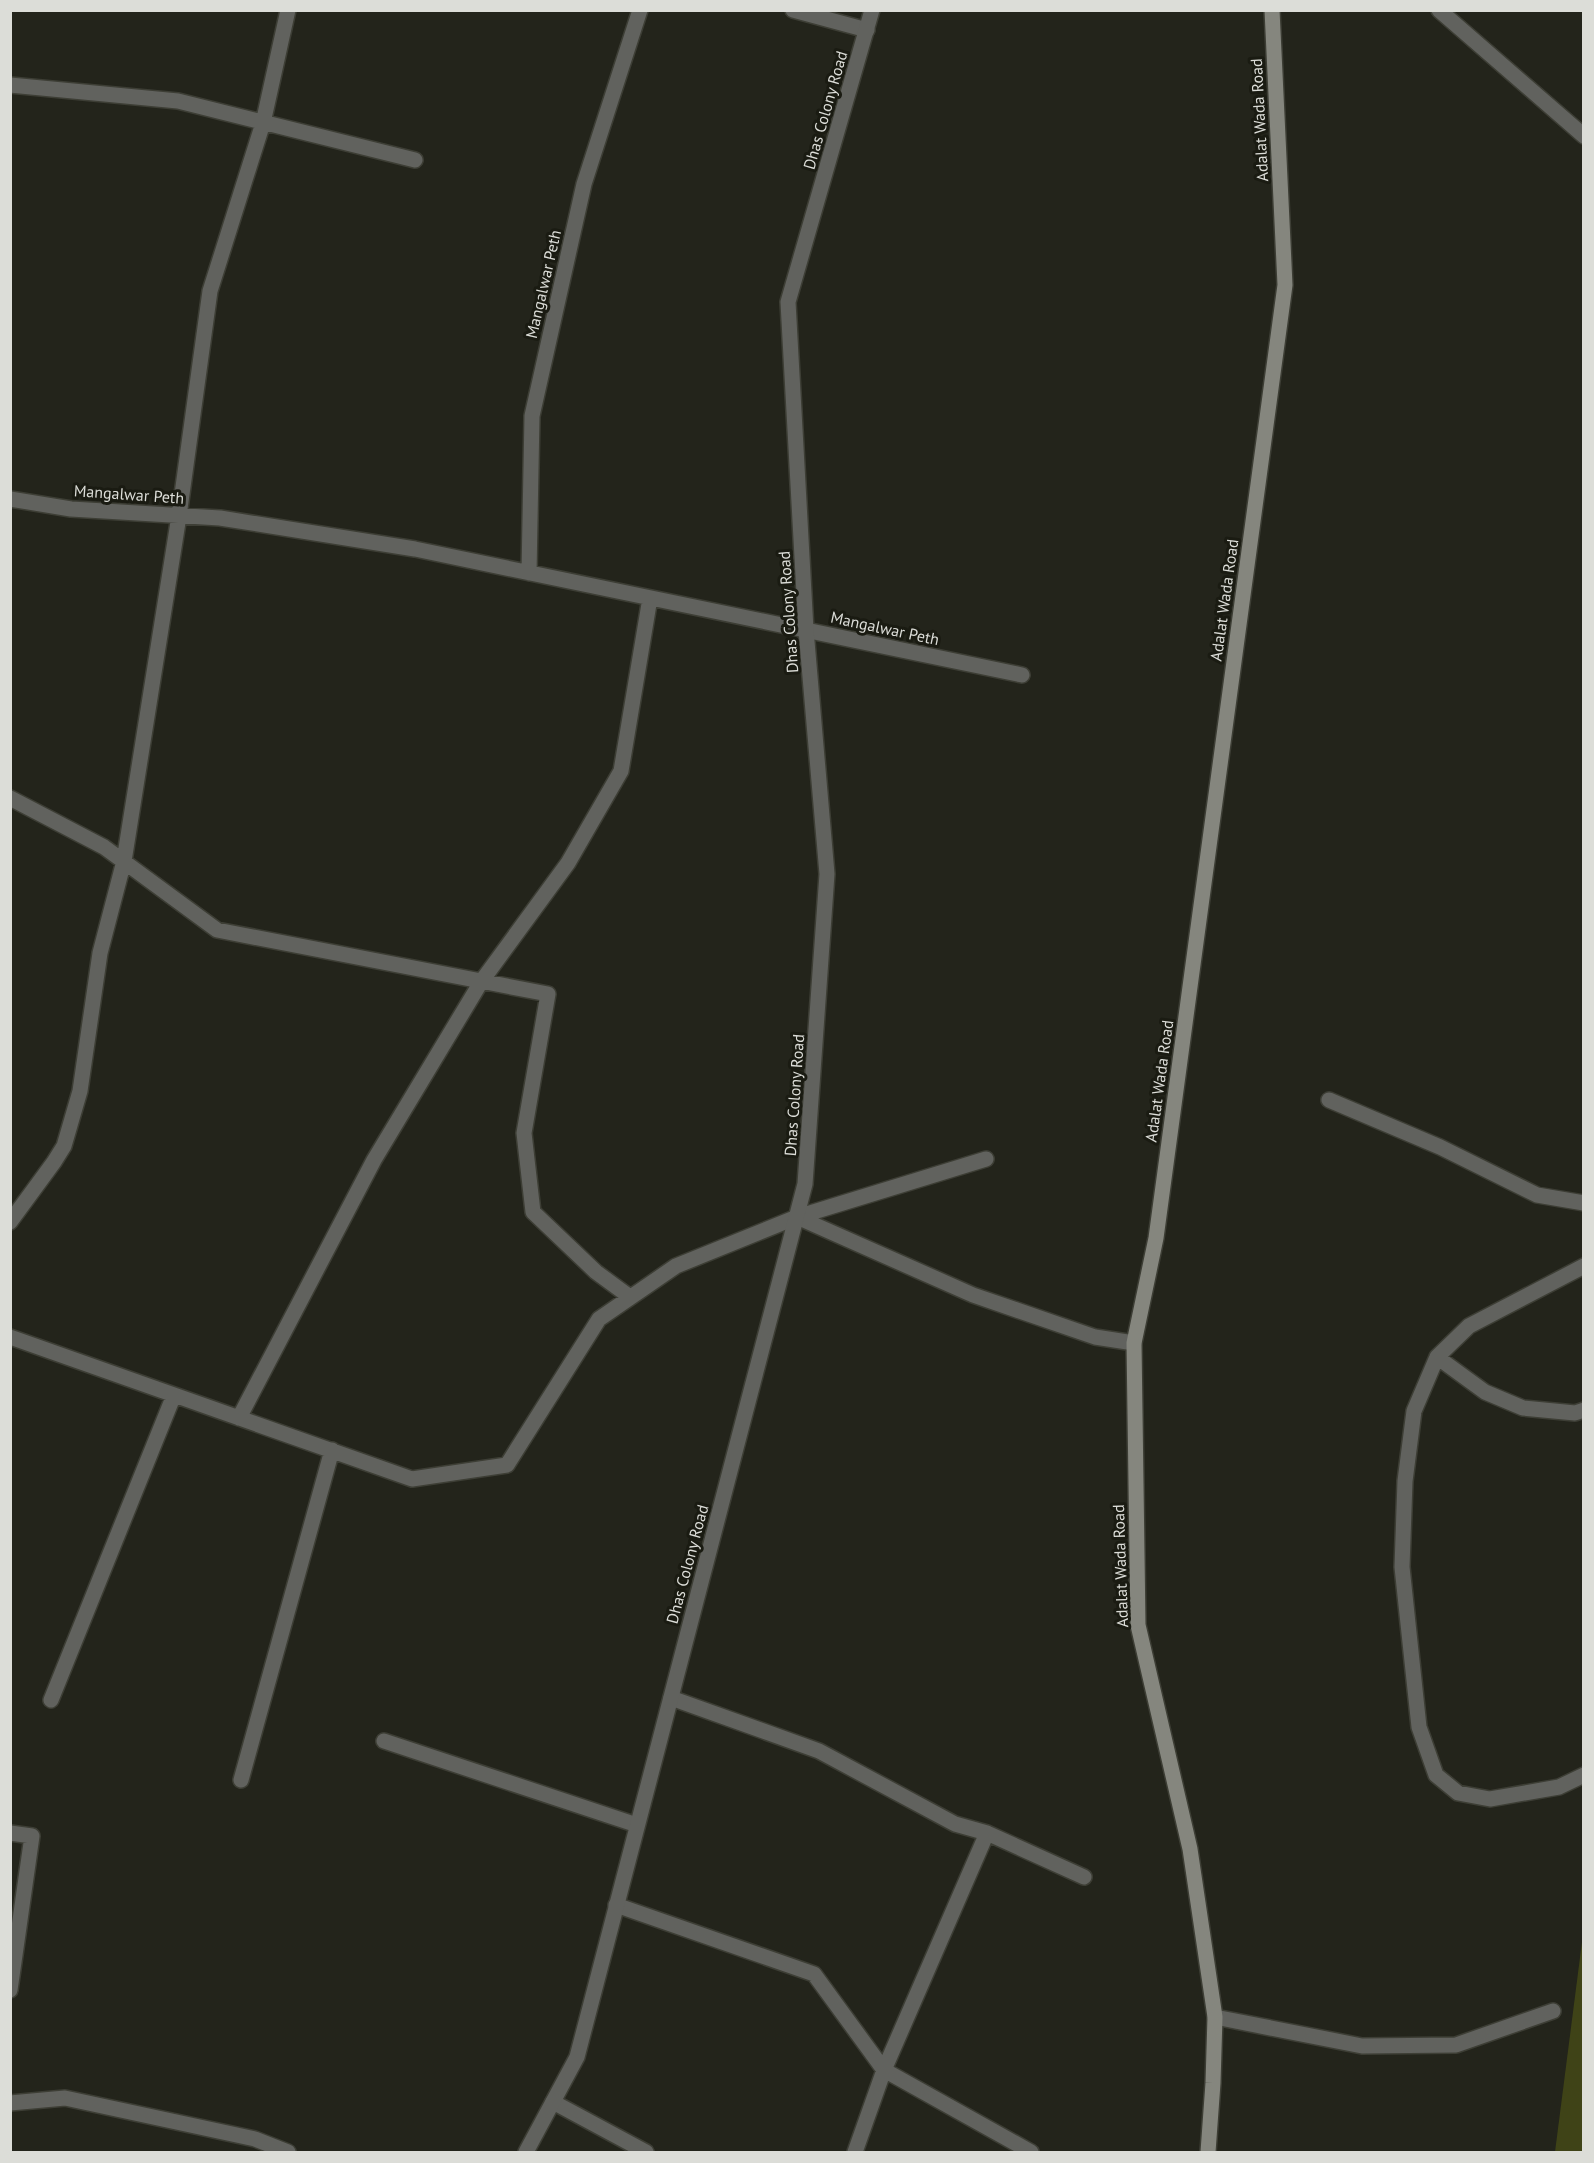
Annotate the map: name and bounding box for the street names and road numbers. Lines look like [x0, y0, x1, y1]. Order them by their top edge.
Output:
street label: Dhas Colony Road [799, 48, 851, 172]
street label: Adalat Wada Road [1246, 58, 1272, 182]
street label: Mangalwar Peth [521, 228, 565, 340]
street label: Mangalwar Peth [73, 480, 185, 508]
street label: Adalat Wada Road [1206, 538, 1242, 662]
street label: Dhas Colony Road [774, 550, 802, 674]
street label: Mangalwar Peth [829, 607, 941, 649]
street label: Adalat Wada Road [1141, 1019, 1177, 1143]
street label: Dhas Colony Road [780, 1033, 808, 1157]
street label: Dhas Colony Road [662, 1502, 712, 1626]
street label: Adalat Wada Road [1108, 1504, 1132, 1628]

